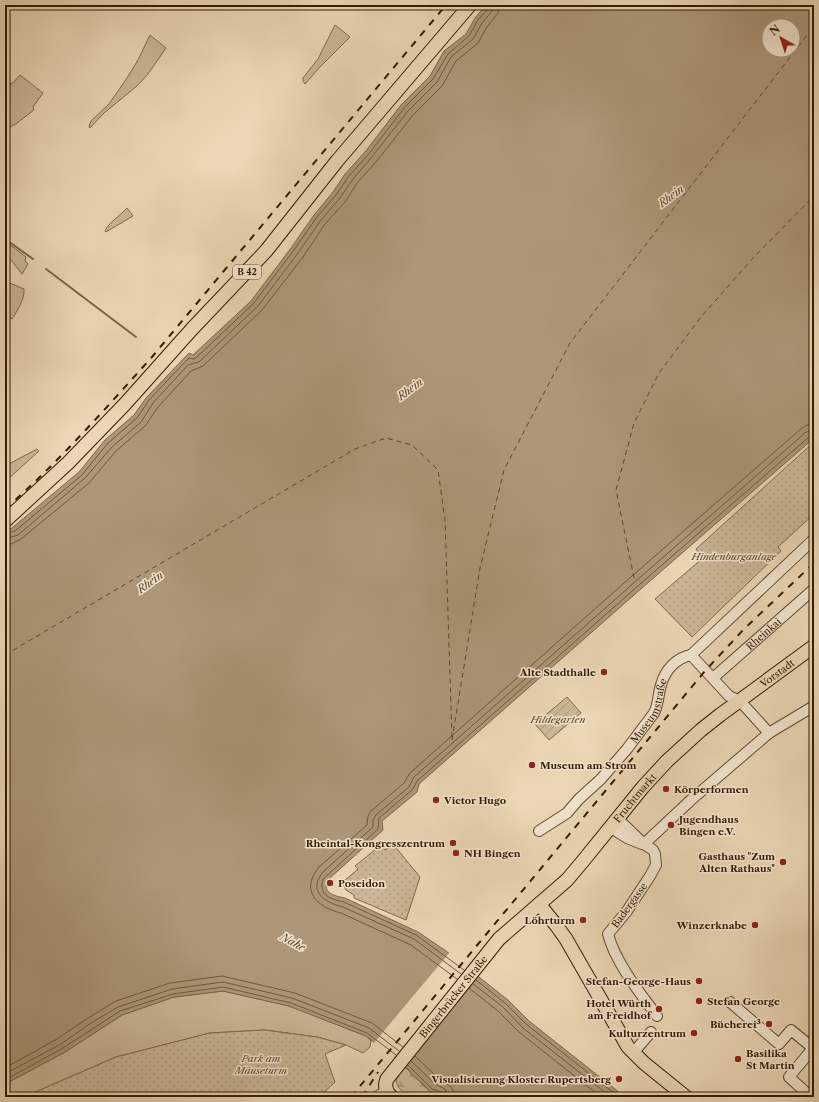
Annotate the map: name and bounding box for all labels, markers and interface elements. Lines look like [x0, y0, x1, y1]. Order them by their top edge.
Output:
north arrow [761, 18, 801, 58]
text: N [767, 22, 783, 39]
water label: Rhein [654, 182, 687, 211]
road number: B 42 [233, 265, 261, 279]
water label: Rhein [393, 375, 426, 404]
park label: Hindenburganlage [691, 550, 778, 563]
water label: Rhein [133, 568, 166, 597]
street label: Rheinkai [743, 615, 784, 653]
street label: Vorstadt [757, 656, 797, 691]
place label: Alte Stadthalle [519, 666, 596, 679]
marker: Alte Stadthalle [599, 667, 609, 677]
street label: Museumstraße [628, 676, 670, 746]
park label: Hildegarten [530, 713, 585, 726]
place label: Museum am Strom [540, 759, 637, 772]
marker: Museum am Strom [527, 760, 537, 770]
street label: Fruchtmarkt [611, 771, 660, 825]
place label: Körperformen [674, 783, 749, 796]
marker: Körperformen [661, 784, 671, 794]
place label: Victor Hugo [443, 794, 506, 807]
marker: Victor Hugo [431, 795, 441, 805]
place label: Jugendhaus Bingen e.V. [677, 813, 739, 838]
marker: Jugendhaus Bingen e.V. [666, 820, 676, 830]
place label: Rheintal-Kongresszentrum [306, 837, 445, 850]
marker: Rheintal-Kongresszentrum [448, 838, 458, 848]
place label: NH Bingen [464, 847, 521, 860]
marker: NH Bingen [451, 848, 461, 858]
place label: Gasthaus "Zum Alten Rathaus" [698, 850, 775, 875]
marker: Gasthaus "Zum Alten Rathaus" [778, 857, 788, 867]
place label: Poseidon [338, 877, 385, 890]
marker: Poseidon [325, 878, 335, 888]
street label: Badergasse [609, 880, 650, 931]
place label: Löhrturm [524, 914, 575, 927]
marker: Löhrturm [578, 915, 588, 925]
place label: Winzerknabe [675, 919, 747, 932]
marker: Winzerknabe [750, 920, 760, 930]
water label: Nahe [277, 929, 309, 955]
street label: Bingerbrücker Straße [417, 952, 491, 1041]
place label: Stefan-George-Haus [586, 975, 691, 988]
marker: Stefan-George-Haus [694, 976, 704, 986]
place label: Stefan George [707, 995, 780, 1008]
marker: Stefan George [694, 996, 704, 1006]
place label: Hotel Würth am Freidhof [586, 997, 653, 1022]
marker: Hotel Würth am Freidhof [654, 1004, 664, 1014]
place label: Bücherei³ [710, 1018, 762, 1031]
marker: Bücherei³ [764, 1019, 774, 1029]
place label: Kulturzentrum [608, 1027, 686, 1040]
marker: Kulturzentrum [689, 1028, 699, 1038]
place label: Basilika St Martin [746, 1047, 795, 1072]
park label: Park am Mäuseturm [234, 1052, 287, 1077]
marker: Basilika St Martin [733, 1054, 743, 1064]
place label: Visualisierung Kloster Rupertsberg [430, 1073, 611, 1086]
marker: Visualisierung Kloster Rupertsberg [614, 1074, 624, 1084]

